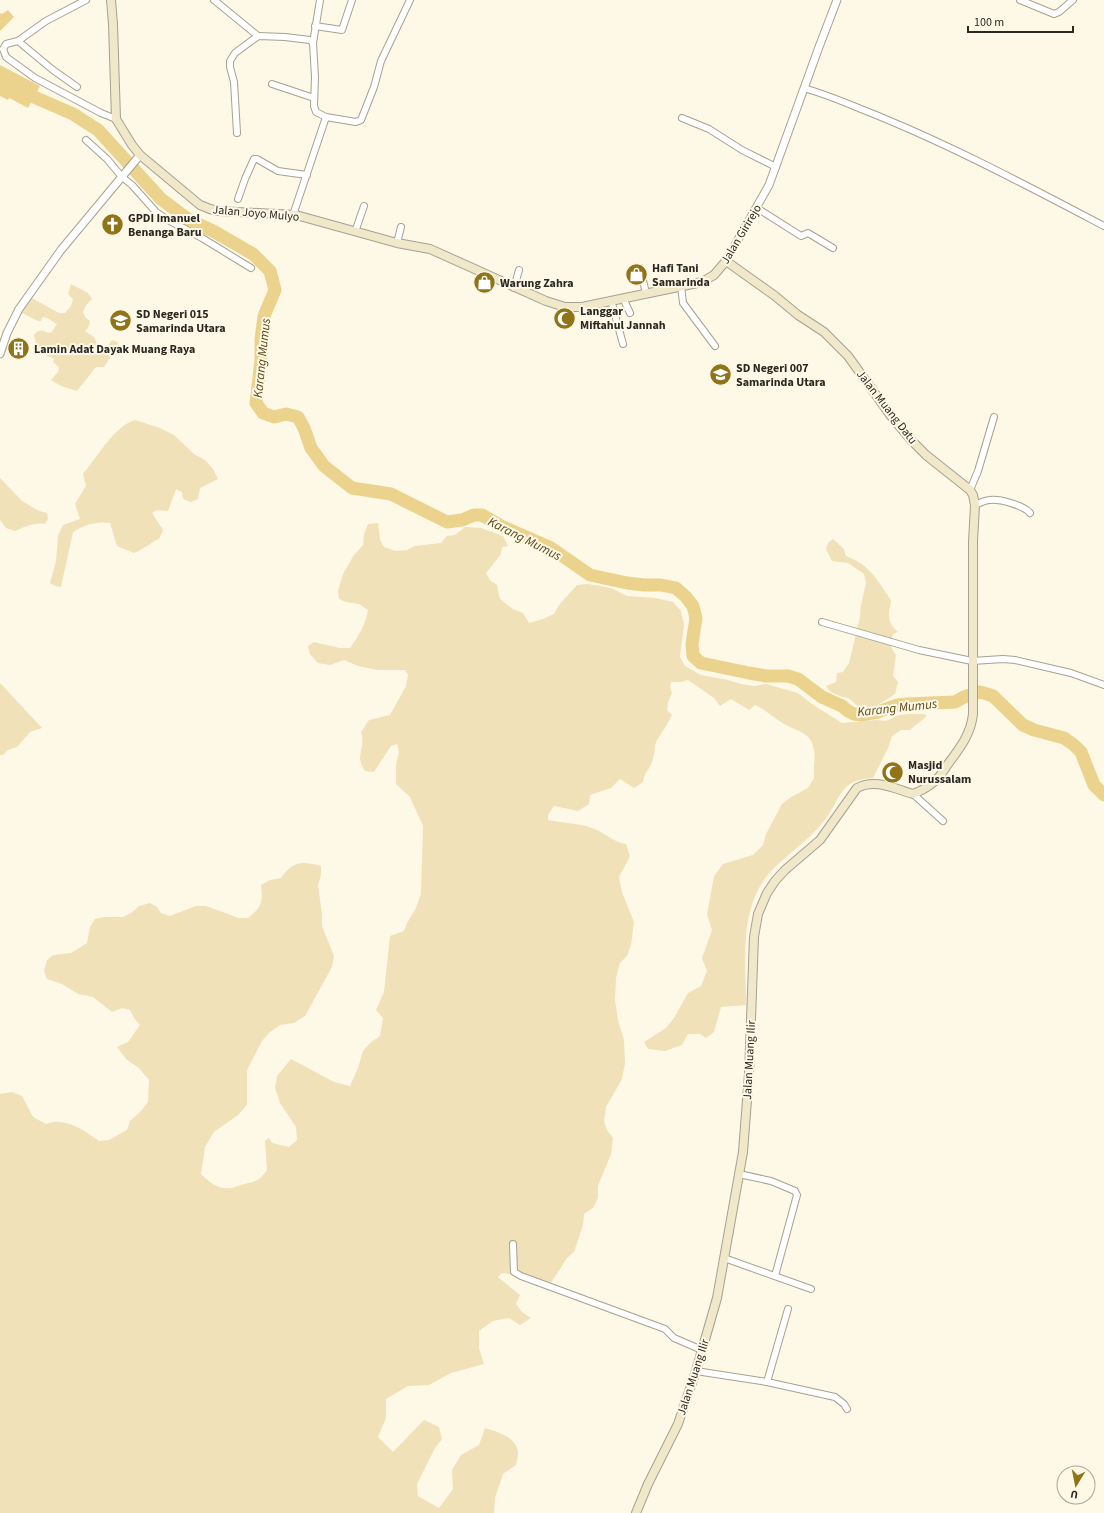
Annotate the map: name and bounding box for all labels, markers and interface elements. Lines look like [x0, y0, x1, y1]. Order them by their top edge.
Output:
scale bar [968, 8, 1073, 34]
text: 100 m [974, 14, 1004, 31]
street label: Jalan Joyo Mulyo [212, 201, 300, 226]
street label: Jalan Girirejo [717, 201, 766, 267]
place label: GPDI Imanuel Benanga Baru [128, 210, 202, 241]
church icon: GPDI Imanuel Benanga Baru [99, 212, 125, 238]
place label: Hafi Tani Samarinda [652, 260, 710, 291]
shop icon: Hafi Tani Samarinda [623, 262, 649, 288]
shop icon: Warung Zahra [471, 270, 497, 296]
place label: Warung Zahra [500, 275, 574, 292]
place label: Langgar Miftahul Jannah [580, 303, 666, 334]
mosque icon: Langgar Miftahul Jannah [551, 305, 577, 331]
place label: SD Negeri 015 Samarinda Utara [136, 306, 226, 337]
school or university icon: SD Negeri 015 Samarinda Utara [108, 308, 134, 334]
water label: Karang Mumus [249, 317, 275, 399]
building icon: Lamin Adat Dayak Muang Raya [6, 336, 32, 362]
place label: Lamin Adat Dayak Muang Raya [34, 341, 195, 358]
place label: SD Negeri 007 Samarinda Utara [736, 360, 826, 391]
school or university icon: SD Negeri 007 Samarinda Utara [707, 362, 733, 388]
street label: Jalan Muang Datu [852, 367, 921, 448]
water label: Karang Mumus [485, 513, 564, 565]
water label: Karang Mumus [856, 695, 938, 721]
place label: Masjid Nurussalam [908, 757, 971, 788]
mosque icon: Masjid Nurussalam [879, 759, 905, 785]
street label: Jalan Muang Ilir [739, 1019, 760, 1100]
street label: Jalan Muang Ilir [673, 1336, 714, 1418]
north arrow [1056, 1465, 1096, 1505]
text: U [1069, 1486, 1079, 1502]

